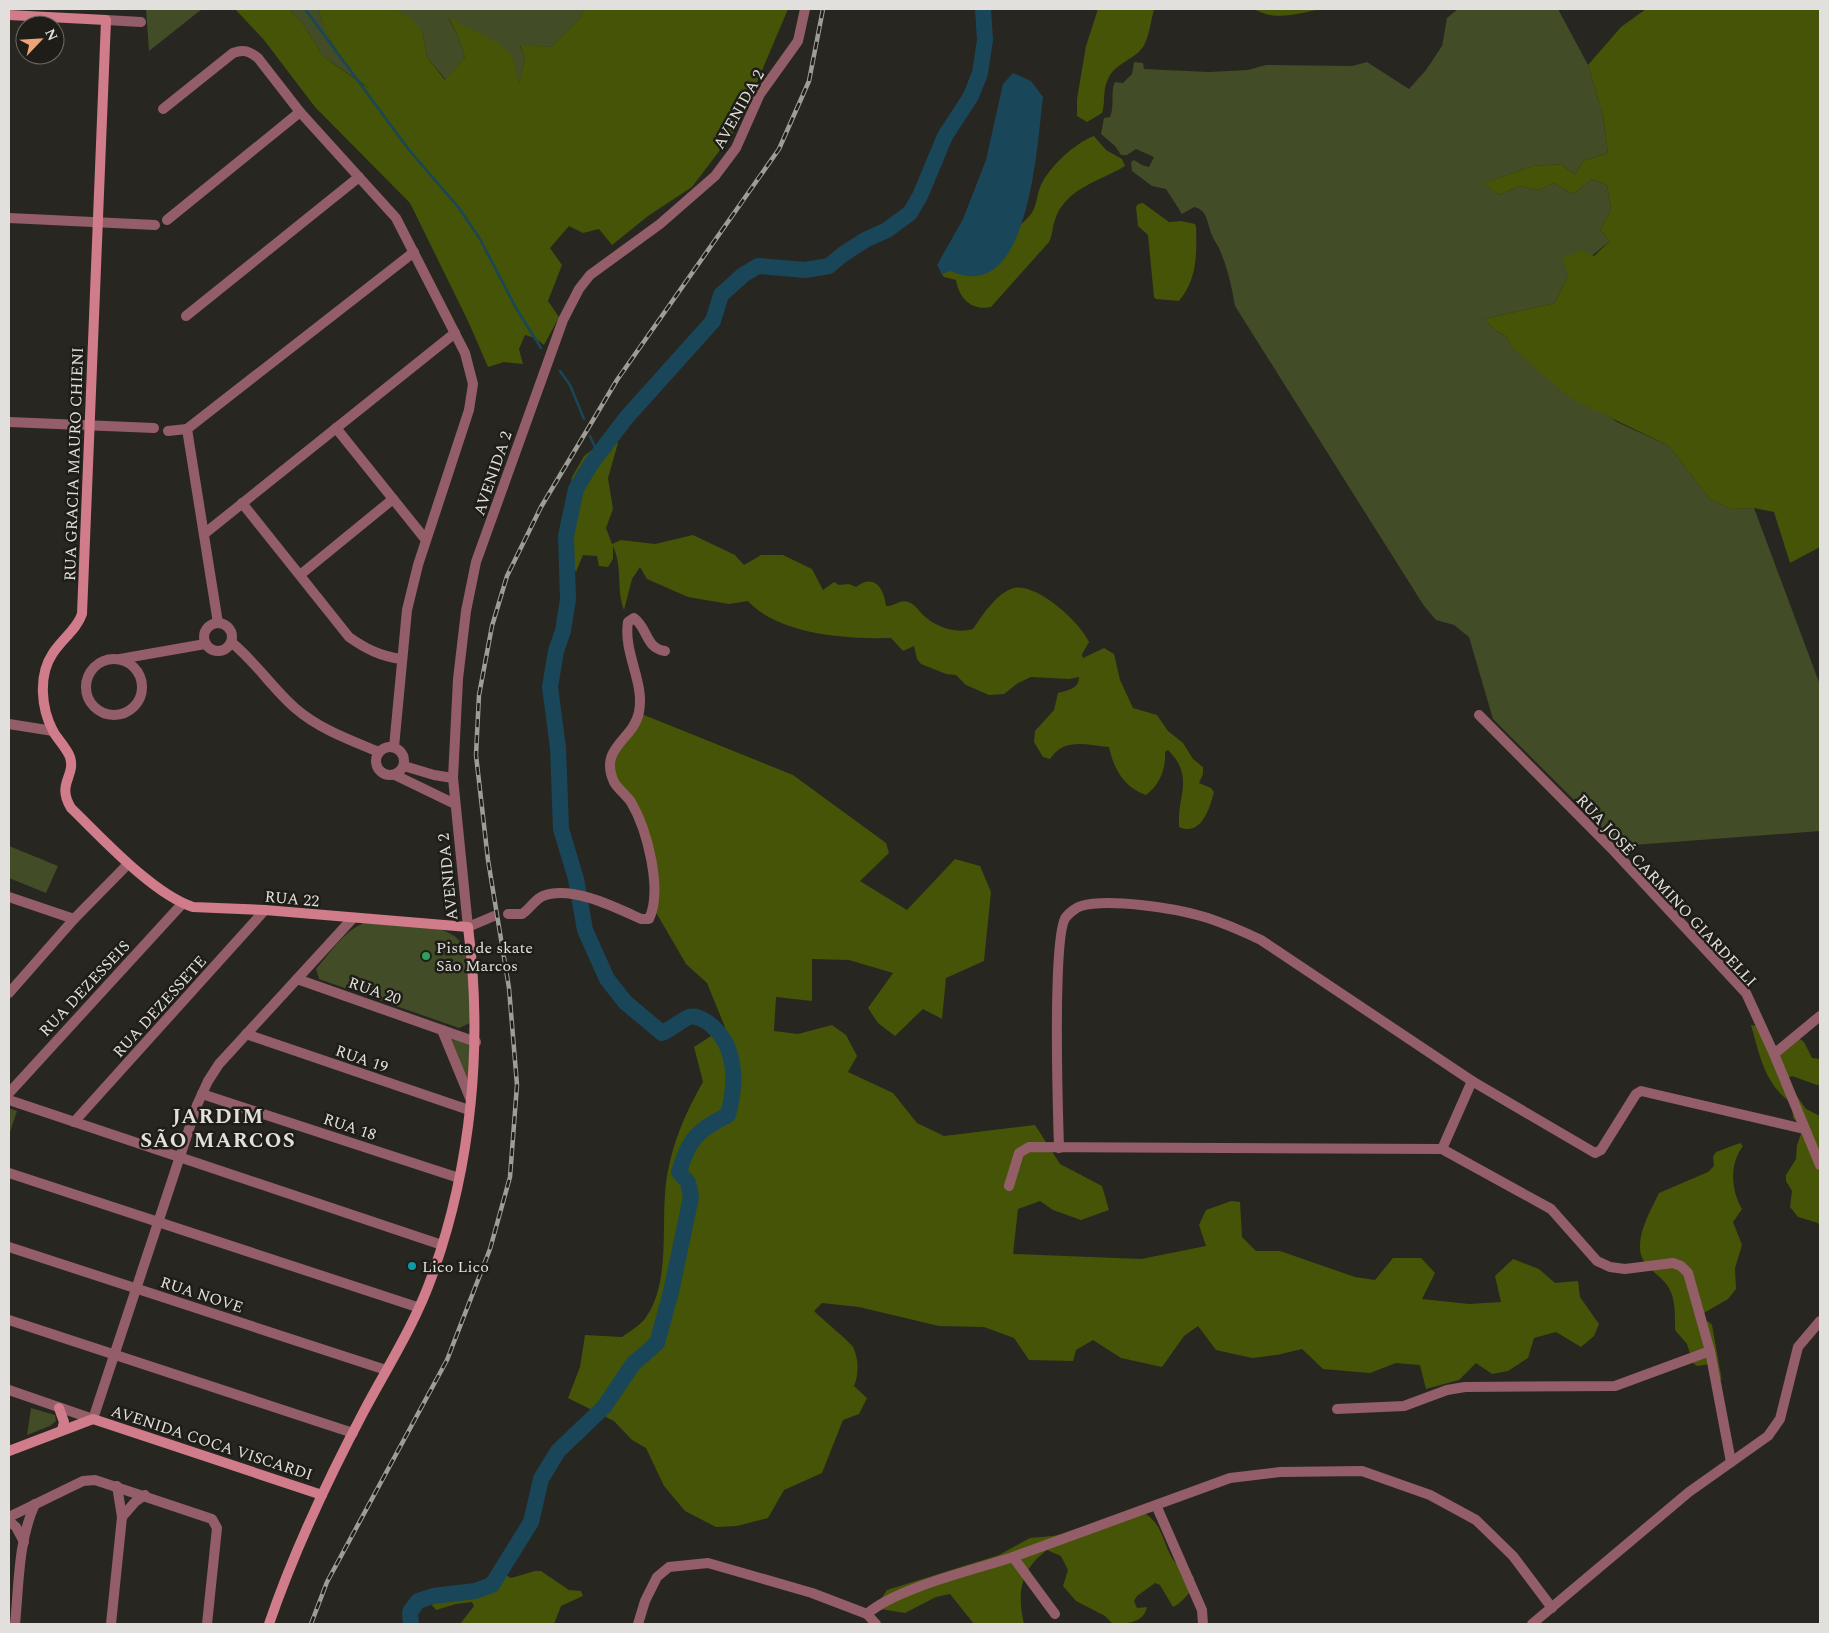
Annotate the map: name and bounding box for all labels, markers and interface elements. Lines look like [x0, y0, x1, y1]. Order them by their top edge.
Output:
north arrow [15, 15, 65, 65]
text: N [39, 25, 63, 44]
street label: AVENIDA 2 [707, 65, 771, 154]
street label: RUA GRACIA MAURO CHIENI [58, 347, 90, 581]
street label: AVENIDA 2 [467, 428, 519, 519]
street label: RUA JOSÉ CARMINO GIARDELLI [1570, 789, 1762, 992]
street label: AVENIDA 2 [431, 832, 465, 922]
street label: RUA 22 [264, 885, 320, 913]
street label: RUA DEZESSEIS [34, 935, 136, 1042]
place label: Pista de skate São Marcos [436, 936, 533, 978]
street label: RUA DEZESSETE [107, 950, 212, 1063]
marker: Pista de skate São Marcos [420, 950, 432, 962]
street label: RUA 20 [345, 971, 404, 1011]
street label: RUA 19 [332, 1039, 391, 1079]
district label: JARDIM SÃO MARCOS [140, 1101, 296, 1157]
street label: RUA 18 [320, 1107, 379, 1147]
place label: Lico Lico [422, 1255, 489, 1279]
marker: Lico Lico [406, 1260, 418, 1272]
street label: RUA NOVE [157, 1270, 246, 1320]
street label: AVENIDA COCA VISCARDI [108, 1399, 316, 1487]

